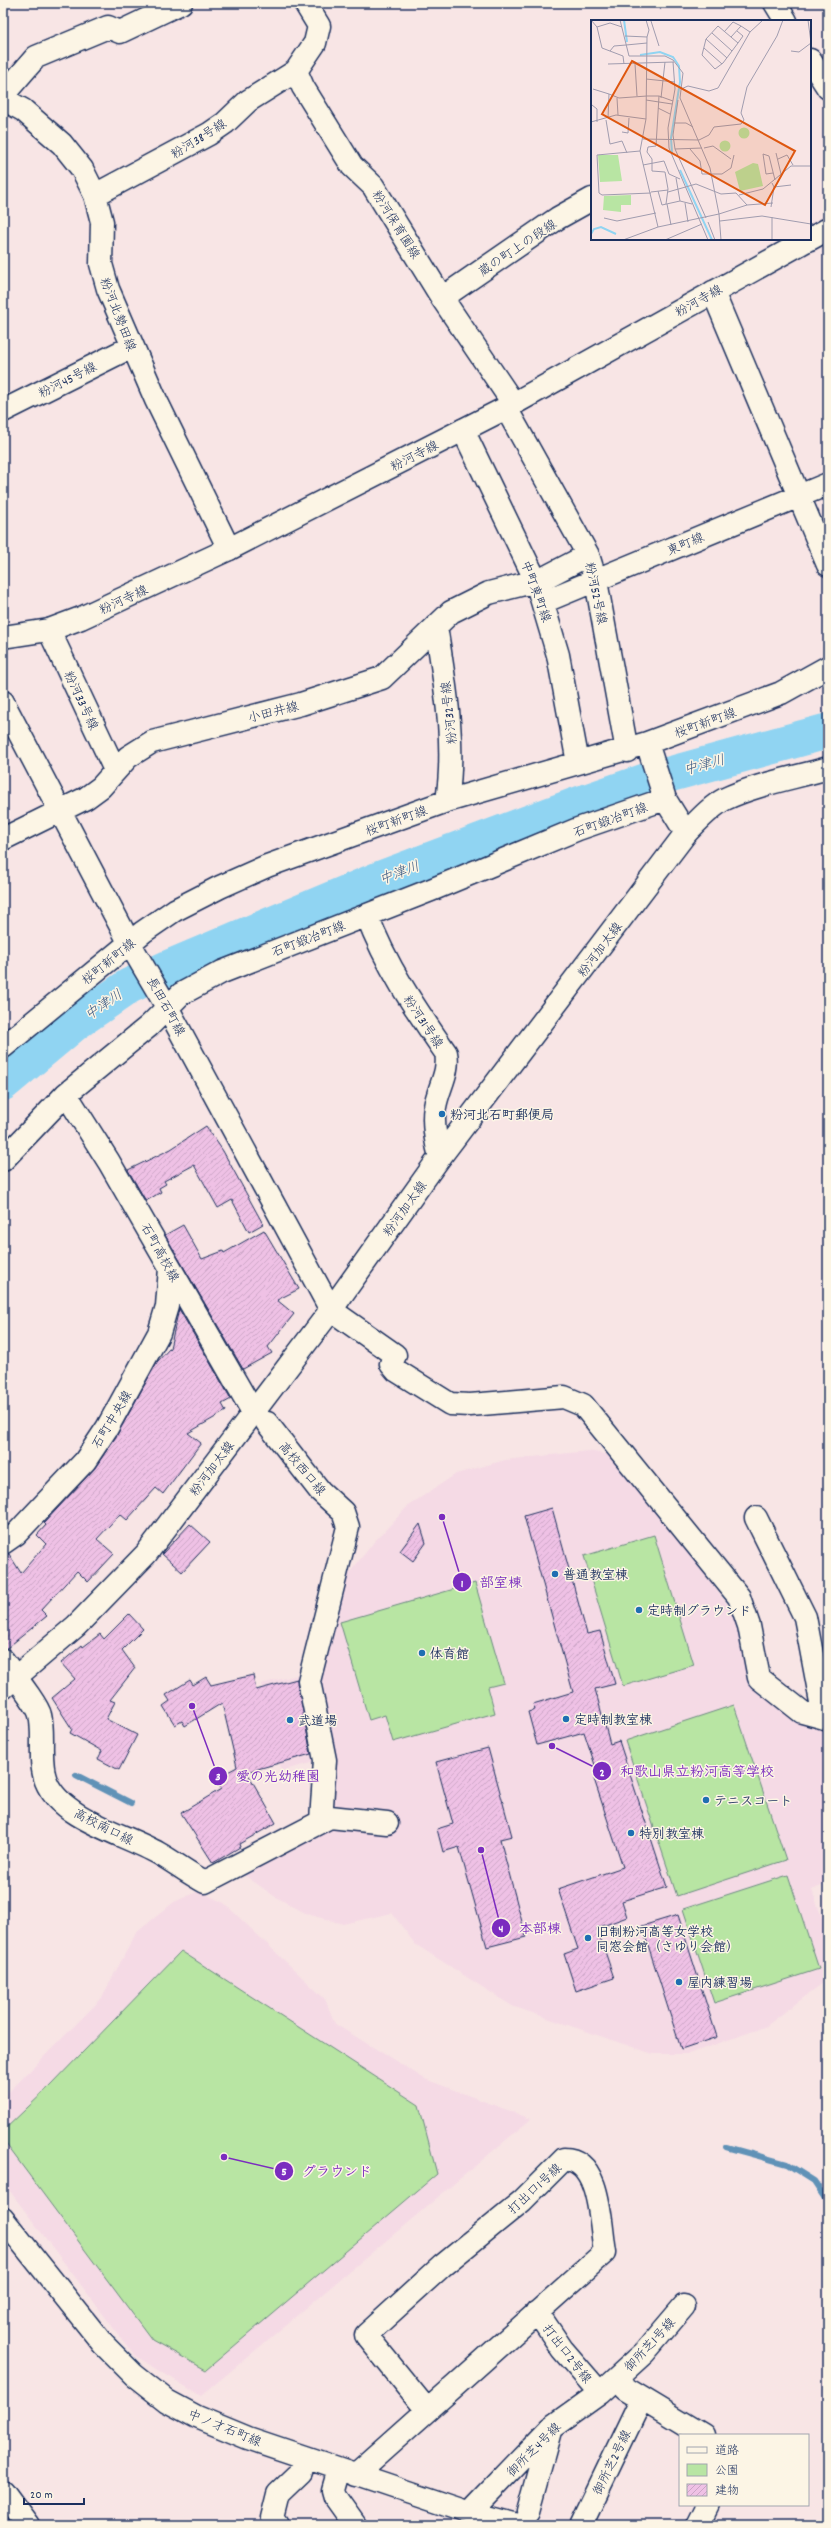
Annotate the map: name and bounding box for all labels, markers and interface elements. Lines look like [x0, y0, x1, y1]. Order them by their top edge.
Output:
inset map [591, 20, 811, 240]
street label: 粉河38号線 [168, 115, 232, 165]
street label: 粉河保育園線 [366, 187, 424, 264]
street label: 蔵の町上の段線 [475, 215, 562, 282]
street label: 粉河北勢田線 [94, 275, 140, 356]
street label: 粉河寺線 [672, 281, 727, 323]
street label: 粉河45号線 [36, 358, 102, 404]
street label: 粉河寺線 [388, 437, 443, 477]
street label: 東町線 [664, 529, 709, 562]
street label: 中町東町線 [515, 558, 555, 627]
street label: 粉河52号線 [579, 560, 611, 628]
street label: 粉河寺線 [96, 581, 153, 621]
street label: 粉河33号線 [58, 668, 102, 735]
street label: 粉河32号線 [438, 679, 463, 745]
street label: 小田井線 [246, 698, 302, 729]
street label: 桜町新町線 [672, 704, 741, 744]
water label: 中津川 [682, 751, 727, 781]
street label: 石町鍛冶町線 [571, 799, 652, 844]
street label: 桜町新町線 [363, 802, 432, 842]
water label: 中津川 [377, 857, 423, 891]
street label: 石町鍛冶町線 [269, 917, 350, 963]
street label: 粉河加太線 [574, 918, 629, 982]
street label: 桜町新町線 [78, 934, 142, 991]
street label: 長田石町線 [141, 974, 189, 1041]
water label: 中津川 [81, 986, 127, 1026]
street label: 粉河31号線 [397, 992, 447, 1054]
place label: 粉河北石町郵便局 [450, 1107, 554, 1126]
marker: 粉河北石町郵便局 [437, 1109, 447, 1119]
street label: 粉河加太線 [379, 1177, 433, 1241]
street label: 石町高校線 [135, 1220, 183, 1287]
street label: 石町中央線 [88, 1387, 139, 1453]
street label: 粉河加太線 [186, 1437, 241, 1501]
street label: 高校西口線 [273, 1439, 330, 1501]
place label: 普通教室棟 [563, 1567, 628, 1586]
callout: 部室棟 [452, 1569, 530, 1595]
marker: 普通教室棟 [550, 1569, 560, 1579]
text: 部室棟 [480, 1574, 523, 1594]
text: 1 [461, 1576, 464, 1593]
place label: 定時制グラウンド [647, 1603, 751, 1622]
marker: 定時制グラウンド [634, 1605, 644, 1615]
place label: 体育館 [430, 1646, 469, 1665]
marker: 体育館 [417, 1648, 427, 1658]
place label: 定時制教室棟 [574, 1712, 652, 1731]
place label: 武道場 [298, 1713, 337, 1732]
marker: 定時制教室棟 [561, 1714, 571, 1724]
marker: 武道場 [285, 1715, 295, 1725]
callout: 和歌山県立粉河高等学校 [592, 1758, 782, 1784]
callout: 愛の光幼稚園 [208, 1763, 328, 1789]
text: 和歌山県立粉河高等学校 [620, 1763, 774, 1783]
text: 2 [599, 1765, 605, 1782]
text: 愛の光幼稚園 [236, 1768, 320, 1788]
text: 3 [215, 1769, 221, 1786]
place label: テニスコート [714, 1793, 792, 1812]
marker: テニスコート [701, 1795, 711, 1805]
street label: 高校南口線 [70, 1805, 137, 1852]
place label: 特別教室棟 [639, 1826, 704, 1845]
marker: 特別教室棟 [626, 1828, 636, 1838]
callout: 本部棟 [491, 1915, 569, 1941]
text: 本部棟 [519, 1920, 562, 1940]
text: 4 [499, 1921, 504, 1938]
place label: 旧制粉河高等女学校 同窓会館（さゆり会館） [596, 1924, 739, 1958]
marker: 旧制粉河高等女学校 同窓会館（さゆり会館） [583, 1933, 593, 1943]
place label: 屋内練習場 [687, 1975, 752, 1994]
marker: 屋内練習場 [674, 1977, 684, 1987]
callout: グラウンド [274, 2158, 380, 2184]
street label: 打出口1号線 [504, 2159, 568, 2220]
text: グラウンド [302, 2163, 372, 2183]
text: 5 [281, 2164, 287, 2181]
street label: 御所芝1号線 [621, 2314, 682, 2377]
street label: 打出口2号線 [537, 2321, 596, 2389]
street label: 中ノ才石町線 [184, 2406, 265, 2453]
street label: 御所芝4号線 [503, 2418, 567, 2482]
street label: 御所芝2号線 [589, 2426, 638, 2499]
legend [679, 2434, 809, 2506]
text: 道路 [715, 2443, 739, 2460]
text: 公園 [715, 2463, 739, 2480]
scale bar [24, 2480, 84, 2506]
text: 建物 [715, 2483, 739, 2500]
text: 20 m [30, 2487, 53, 2504]

